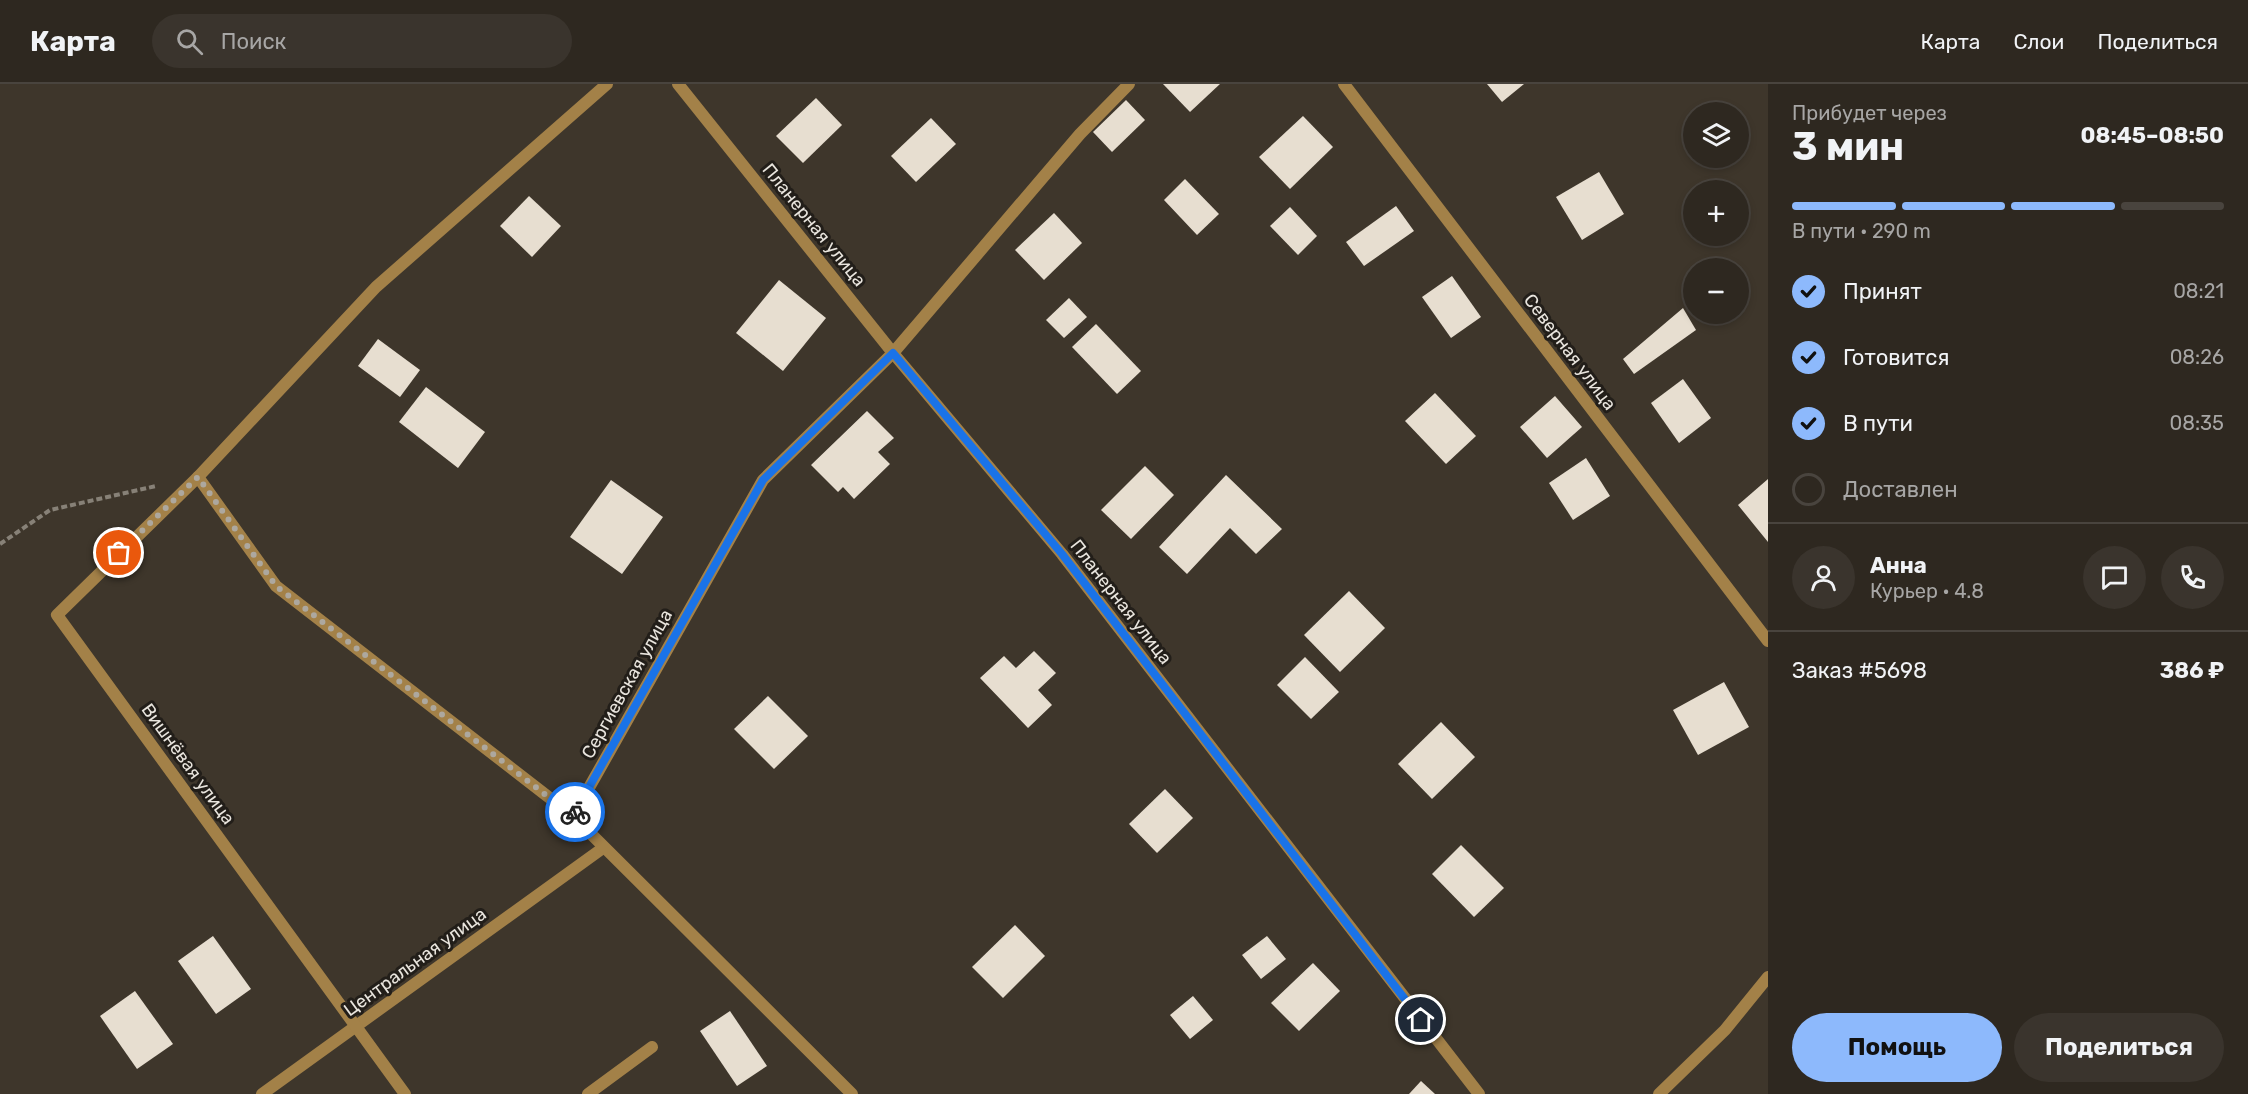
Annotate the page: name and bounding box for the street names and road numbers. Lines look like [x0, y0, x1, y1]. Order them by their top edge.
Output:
street label: Планерная улица [758, 159, 870, 291]
street label: Северная улица [1519, 290, 1621, 414]
street label: Планерная улица [1066, 535, 1176, 669]
street label: Сергиевская улица [577, 606, 677, 762]
street label: Вишнёвая улица [137, 699, 239, 829]
street label: Центральная улица [340, 903, 490, 1021]

